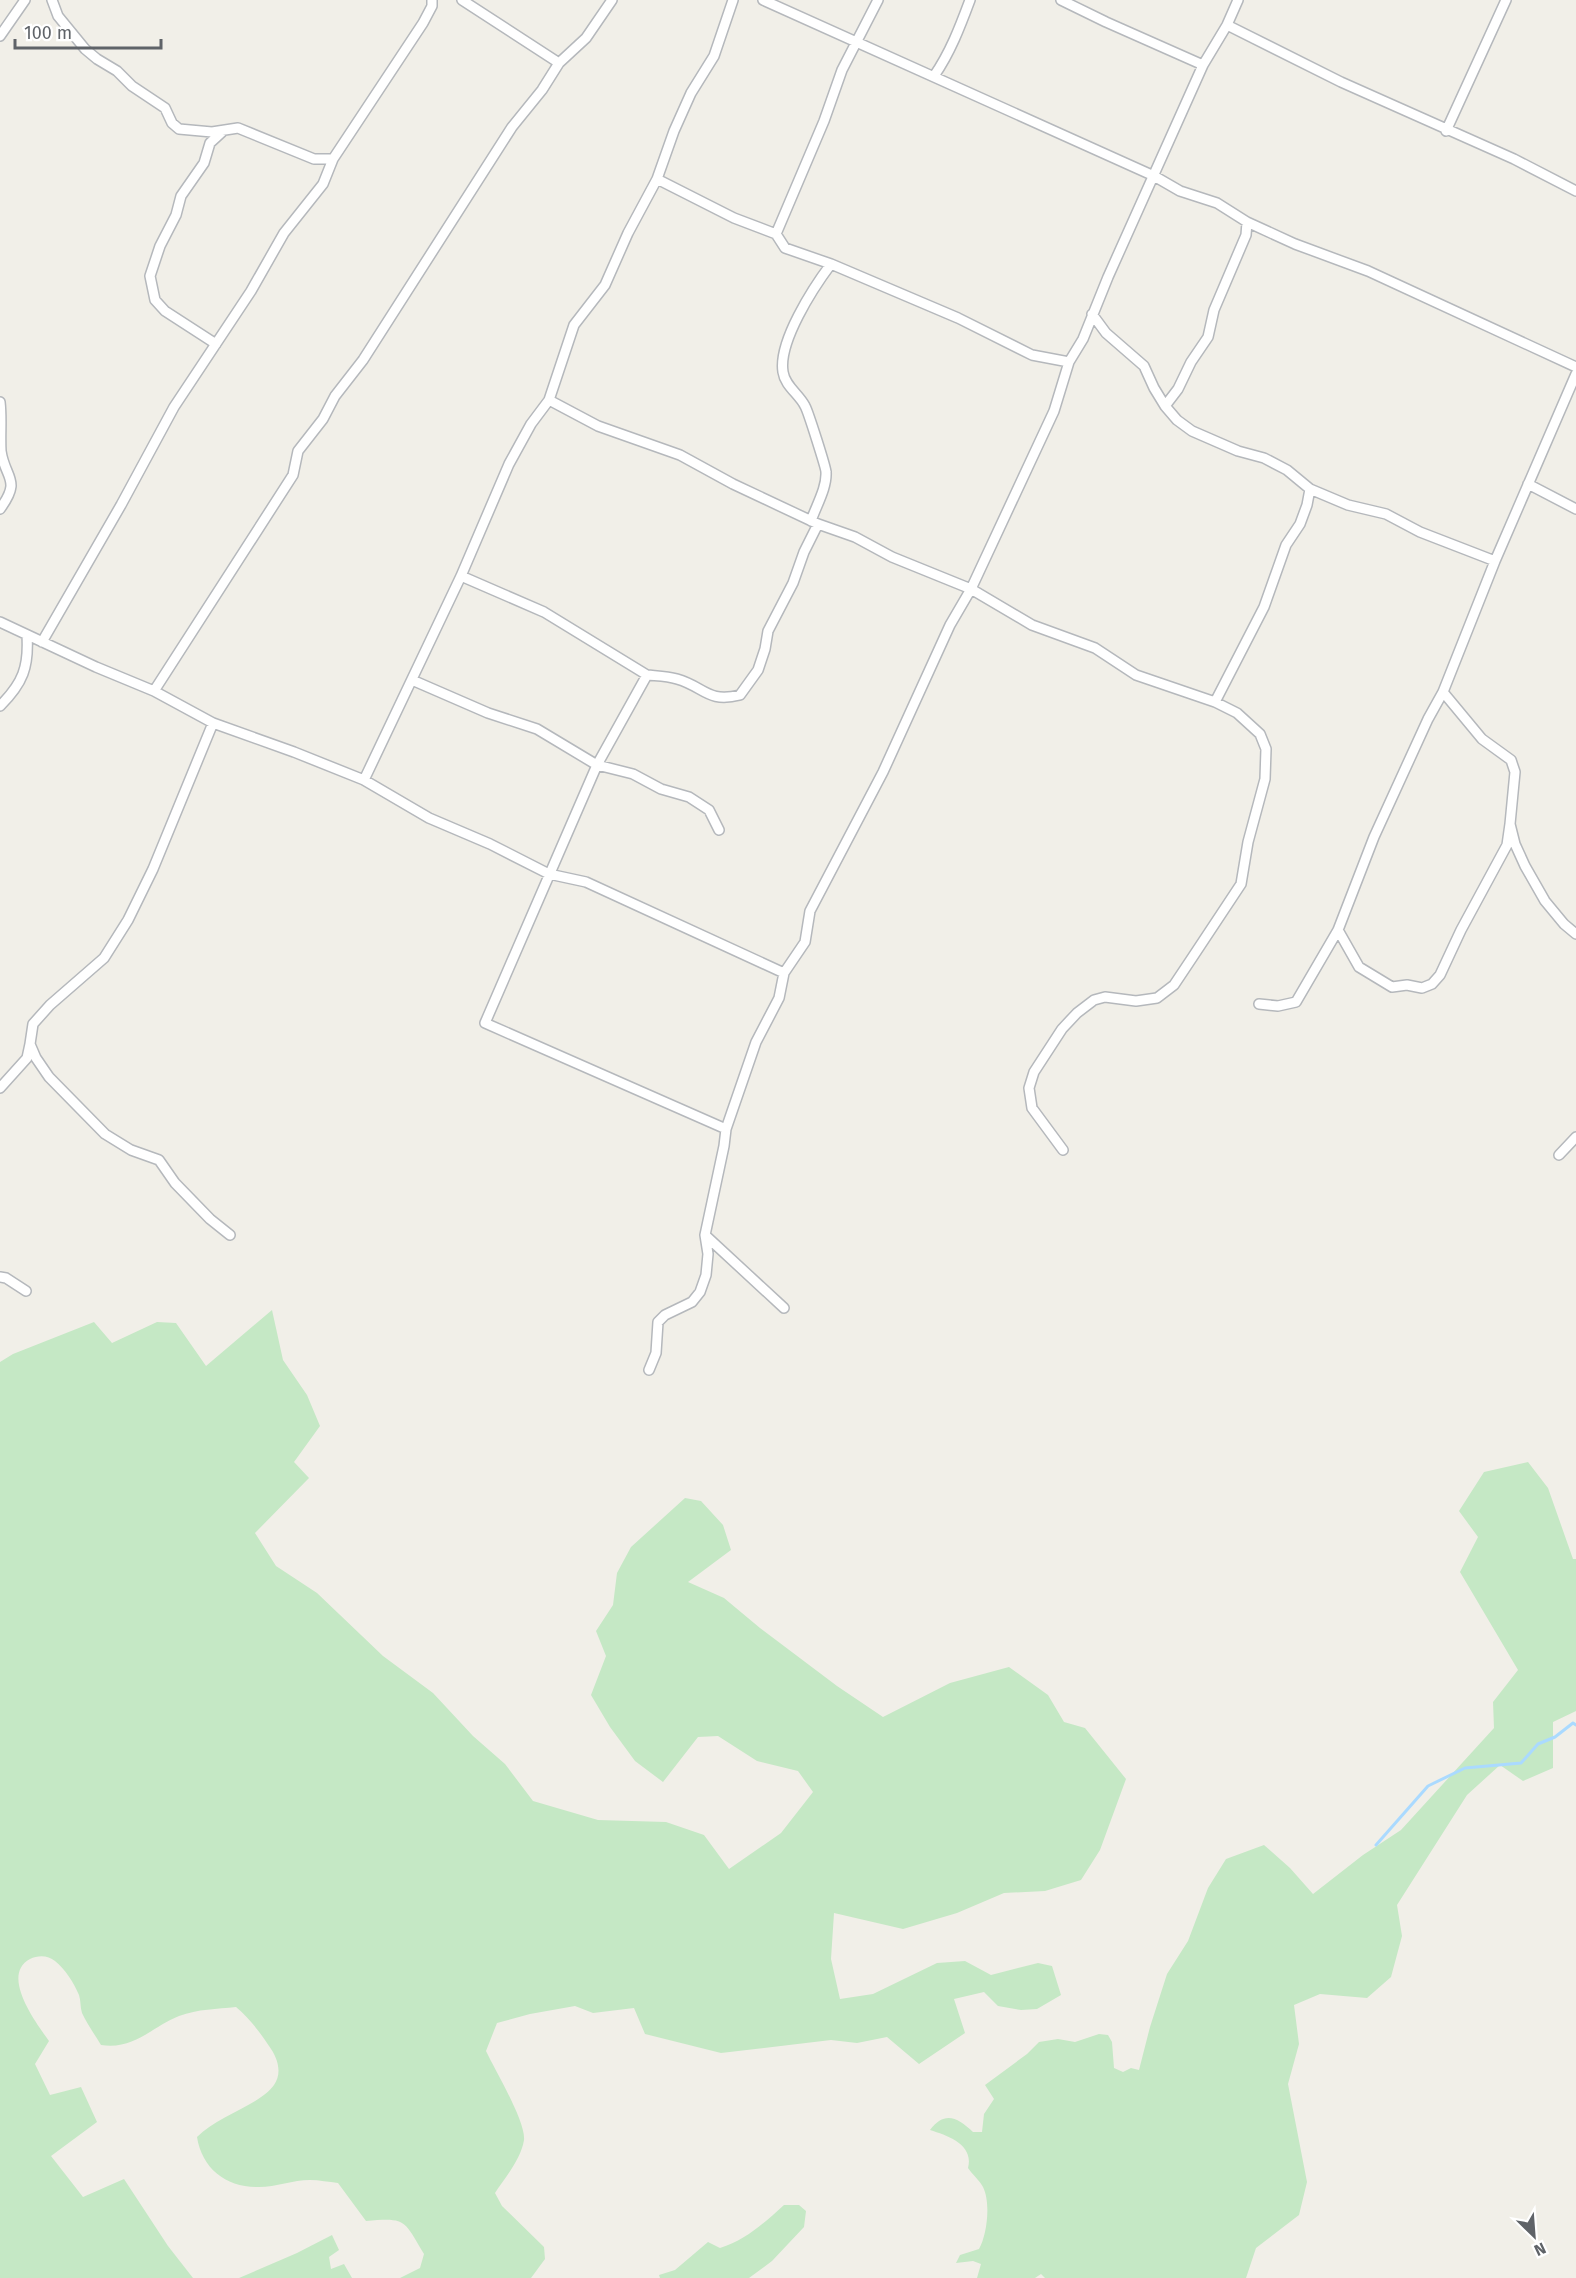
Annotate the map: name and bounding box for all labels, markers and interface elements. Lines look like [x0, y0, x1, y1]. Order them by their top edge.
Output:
scale bar [15, 12, 160, 50]
text: 100 m [24, 22, 72, 44]
north arrow [1504, 2206, 1564, 2266]
text: N [1531, 2238, 1549, 2260]

